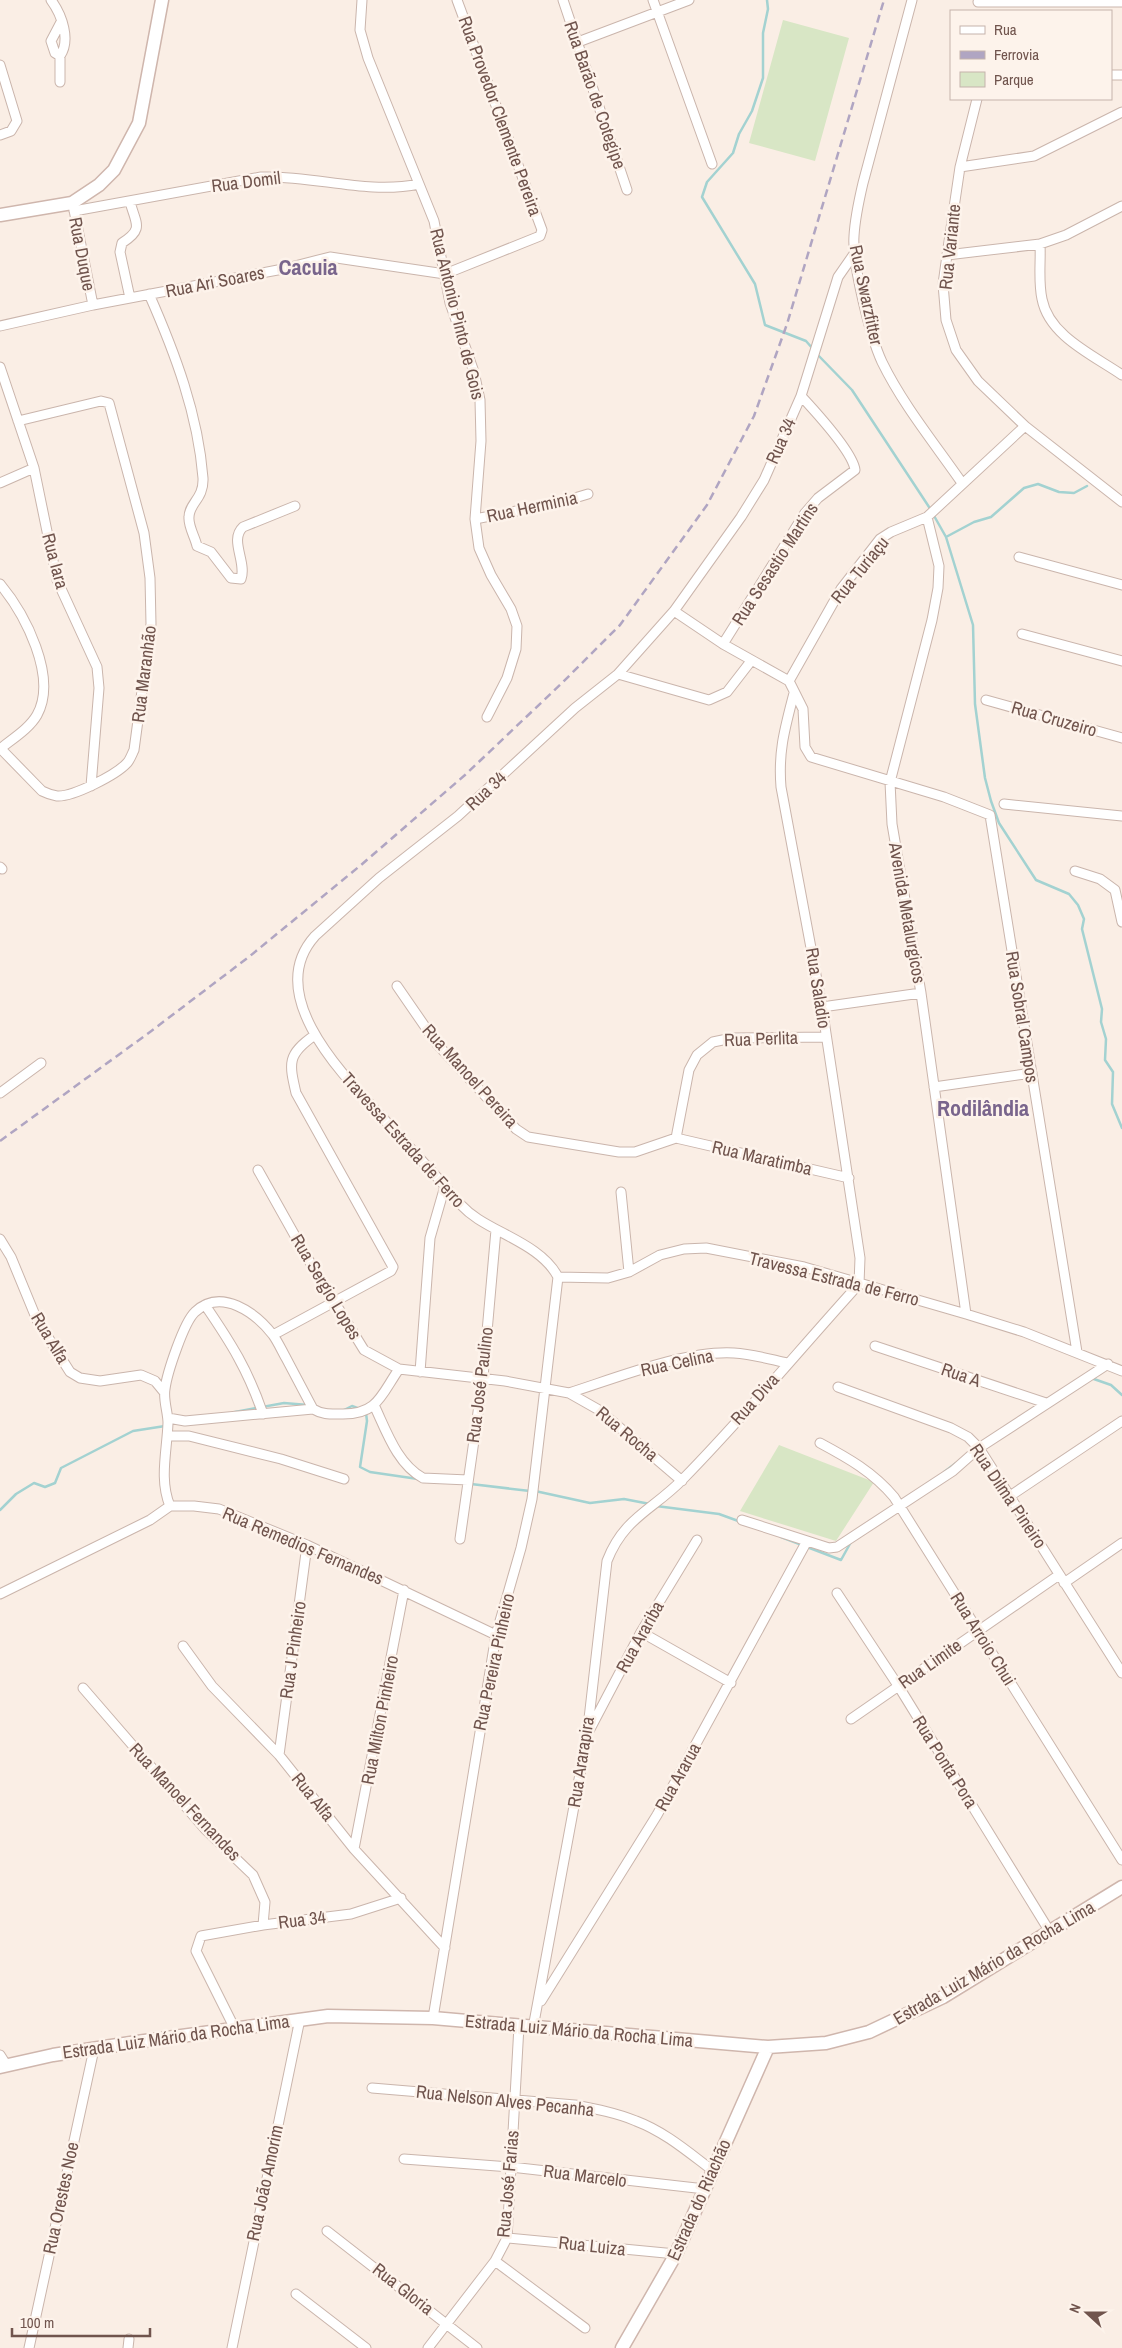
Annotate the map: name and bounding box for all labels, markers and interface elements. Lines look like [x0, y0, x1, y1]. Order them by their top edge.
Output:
legend [950, 10, 1112, 100]
street label: Rua Provedor Clemente Pereira [453, 12, 548, 219]
street label: Rua Barão de Cotegipe [558, 17, 633, 172]
text: Rua [994, 19, 1017, 40]
text: Ferrovia [994, 44, 1039, 65]
text: Parque [994, 69, 1034, 90]
street label: Rua Domil [210, 165, 282, 198]
street label: Rua Variante [933, 203, 966, 291]
street label: Rua Duque [63, 215, 102, 293]
street label: Rua Antonio Pinto de Gois [424, 226, 491, 402]
street label: Rua Swarzfitter [844, 243, 889, 347]
district label: Cacuia [278, 252, 338, 282]
street label: Rua Ari Soares [163, 260, 266, 303]
street label: Rua 34 [759, 414, 802, 468]
street label: Rua Herminia [484, 485, 579, 528]
street label: Rua Sesastio Martins [725, 497, 824, 630]
street label: Rua Iara [36, 530, 75, 591]
street label: Rua Turiaçu [825, 531, 894, 609]
street label: Rua Maranhão [125, 624, 162, 724]
street label: Rua Cruzeiro [1009, 694, 1100, 743]
street label: Rua 34 [460, 765, 512, 816]
street label: Avenida Metalurgicos [883, 840, 932, 985]
street label: Rua Saladio [800, 946, 837, 1030]
street label: Rua Sobral Campos [1000, 949, 1045, 1085]
street label: Rua Manoel Pereira [417, 1018, 524, 1133]
street label: Rua Perlita [724, 1025, 798, 1052]
street label: Travessa Estrada de Ferro [336, 1067, 471, 1213]
district label: Rodilândia [937, 1093, 1029, 1123]
street label: Rua Maratimba [710, 1134, 814, 1181]
street label: Rua Sergio Lopes [285, 1229, 368, 1344]
street label: Travessa Estrada de Ferro [747, 1245, 922, 1312]
street label: Rua Alfa [25, 1307, 76, 1368]
street label: Rua José Paulino [460, 1326, 499, 1444]
street label: Rua Celina [638, 1343, 716, 1382]
street label: Rua A [938, 1356, 984, 1393]
street label: Rua Diva [725, 1367, 785, 1430]
street label: Rua Rocha [591, 1400, 664, 1467]
street label: Rua Dilma Pineiro [964, 1438, 1053, 1553]
street label: Rua Remedios Fernandes [219, 1500, 387, 1591]
street label: Rua Arroio Chui [945, 1587, 1022, 1690]
street label: Rua Pereira Pinheiro [467, 1591, 520, 1733]
street label: Rua Arariba [610, 1596, 670, 1677]
street label: Rua J Pinheiro [273, 1599, 312, 1700]
street label: Rua Limite [893, 1633, 966, 1695]
street label: Rua Milton Pinheiro [355, 1653, 404, 1787]
street label: Rua Ponta Pora [907, 1711, 984, 1813]
street label: Rua Ararapira [561, 1715, 600, 1809]
street label: Rua Manoel Fernandes [124, 1737, 247, 1866]
street label: Rua Ararua [649, 1738, 707, 1815]
street label: Rua Alfa [286, 1767, 341, 1826]
street label: Estrada Luiz Mário da Rocha Lima [888, 1895, 1099, 2031]
street label: Rua 34 [277, 1904, 327, 1935]
street label: Estrada Luiz Mário da Rocha Lima [61, 2008, 291, 2065]
street label: Estrada Luiz Mário da Rocha Lima [464, 2008, 694, 2053]
street label: Rua Nelson Alves Pecanha [415, 2079, 595, 2122]
street label: Rua João Amorim [240, 2123, 289, 2243]
street label: Rua José Farias [490, 2129, 525, 2239]
street label: Estrada do Riachão [661, 2135, 736, 2264]
street label: Rua Orestes Noe [36, 2140, 85, 2256]
street label: Rua Marcelo [542, 2158, 628, 2193]
street label: Rua Luiza [557, 2230, 627, 2261]
street label: Rua Gloria [367, 2257, 439, 2320]
north arrow [1062, 2288, 1112, 2338]
text: N [1065, 2301, 1085, 2315]
scale bar [12, 2306, 150, 2338]
text: 100 m [20, 2312, 54, 2333]

